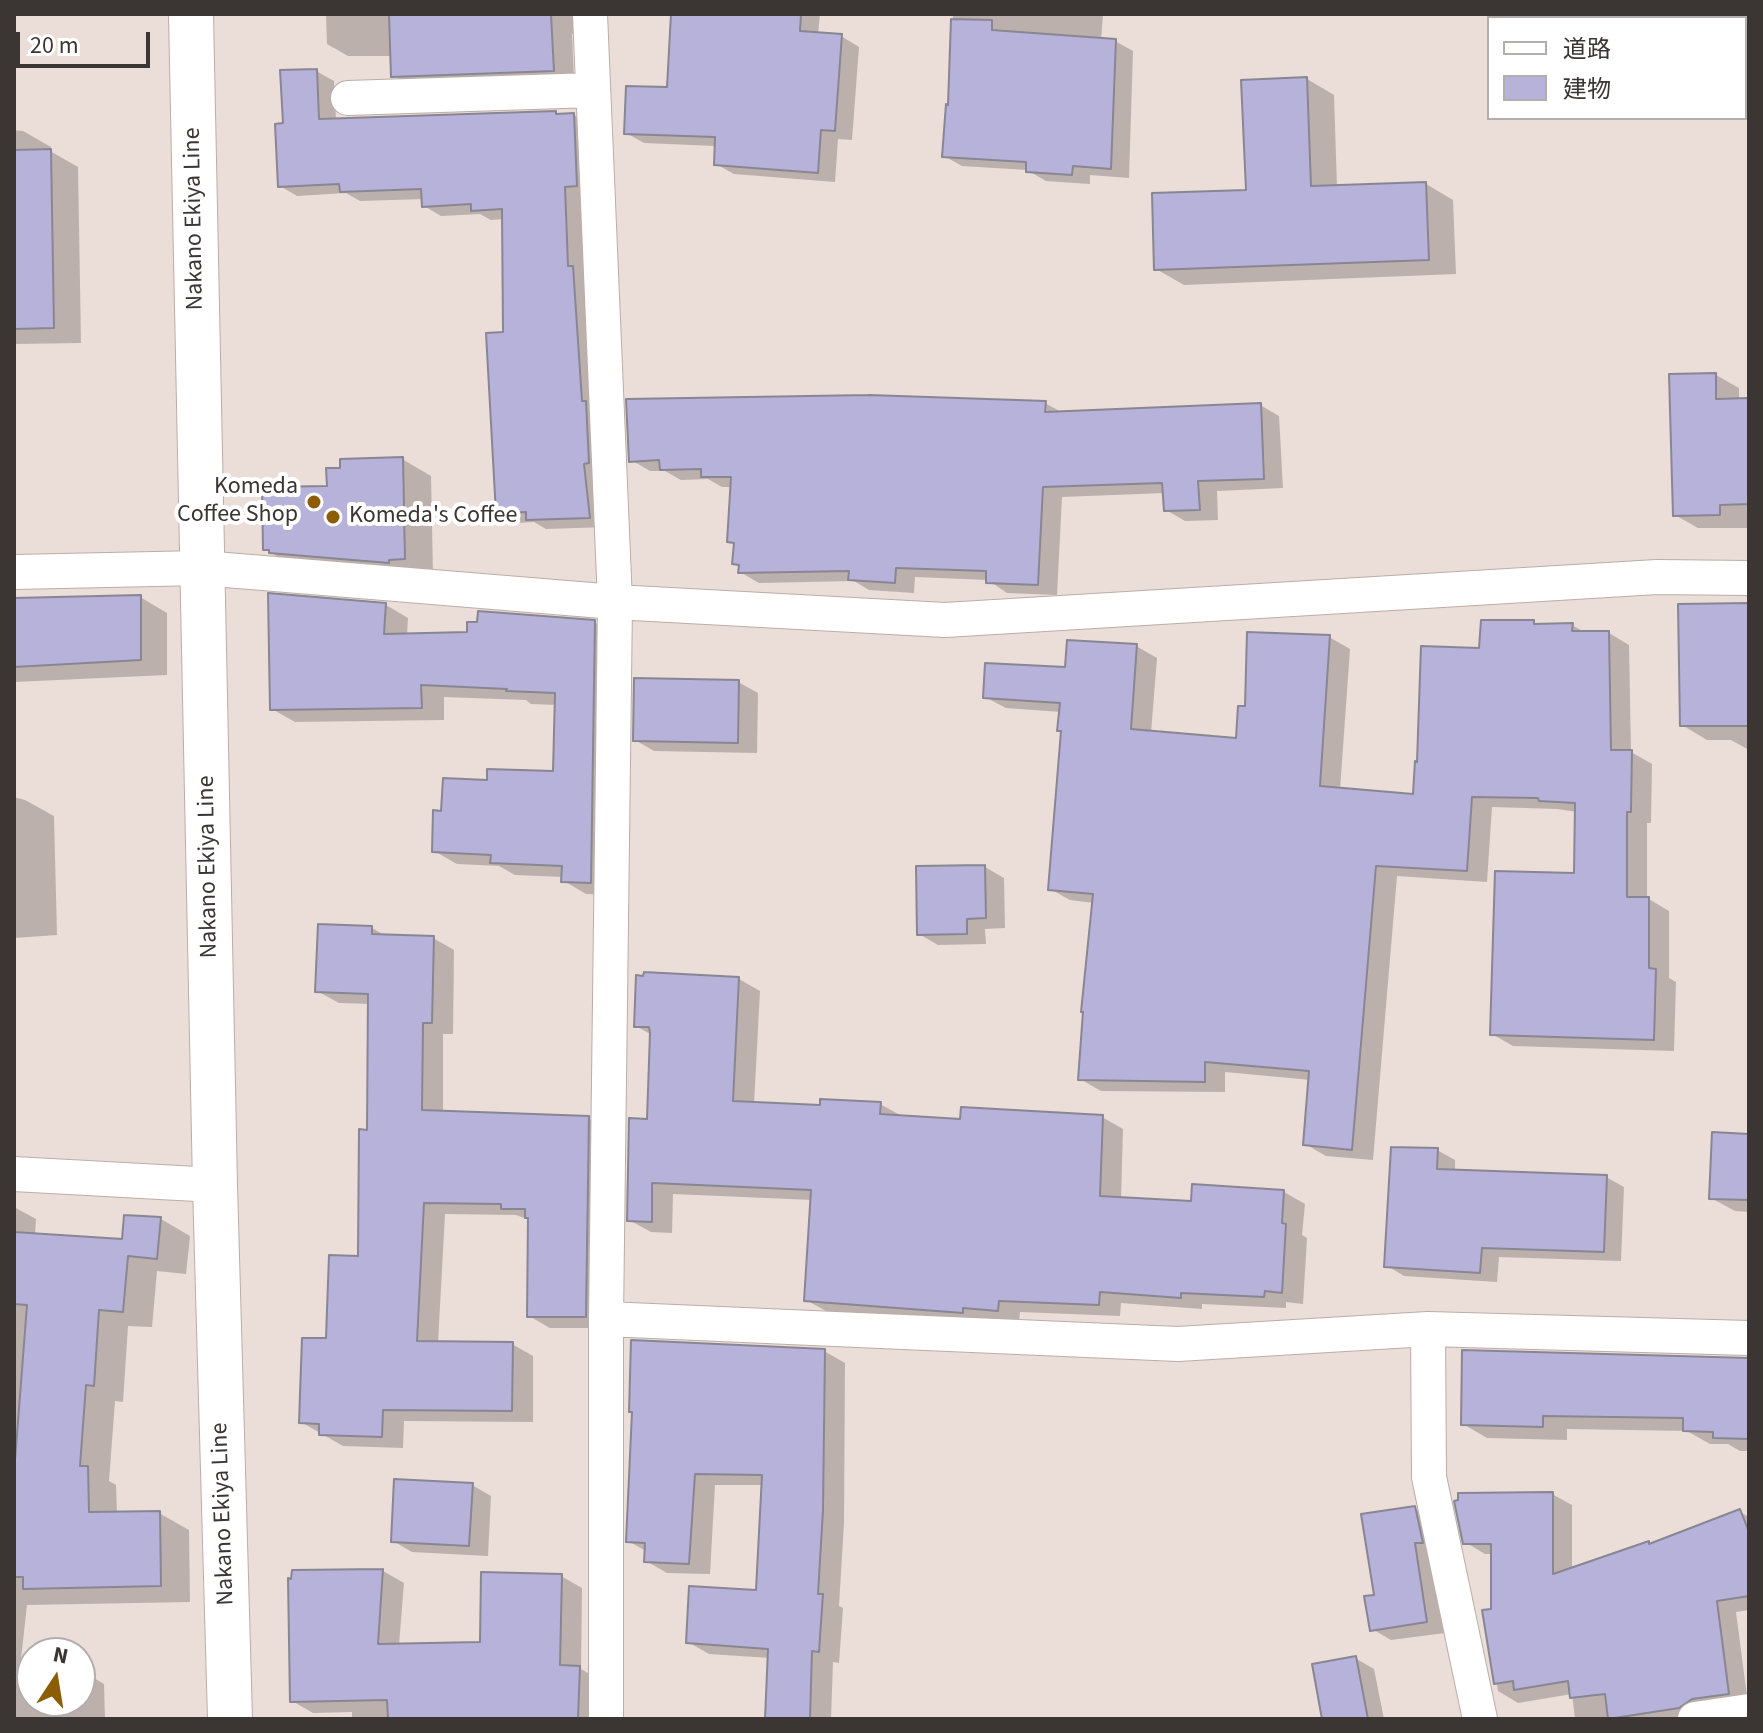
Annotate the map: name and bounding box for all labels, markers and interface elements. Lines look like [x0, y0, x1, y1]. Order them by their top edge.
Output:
scale bar [20, 16, 154, 66]
legend [1487, 16, 1747, 120]
text: 20 m [30, 28, 79, 63]
text: 道路 [1563, 32, 1611, 67]
text: 建物 [1563, 72, 1611, 107]
street label: Nakano Ekiya Line [179, 127, 211, 311]
place label: Komeda Coffee Shop [177, 474, 298, 530]
marker: Komeda Coffee Shop [305, 493, 323, 511]
place label: Komeda's Coffee [349, 503, 517, 531]
marker: Komeda's Coffee [324, 508, 342, 526]
street label: Nakano Ekiya Line [193, 775, 225, 959]
street label: Nakano Ekiya Line [206, 1422, 242, 1606]
north arrow [16, 1637, 96, 1717]
text: N [50, 1638, 71, 1673]

